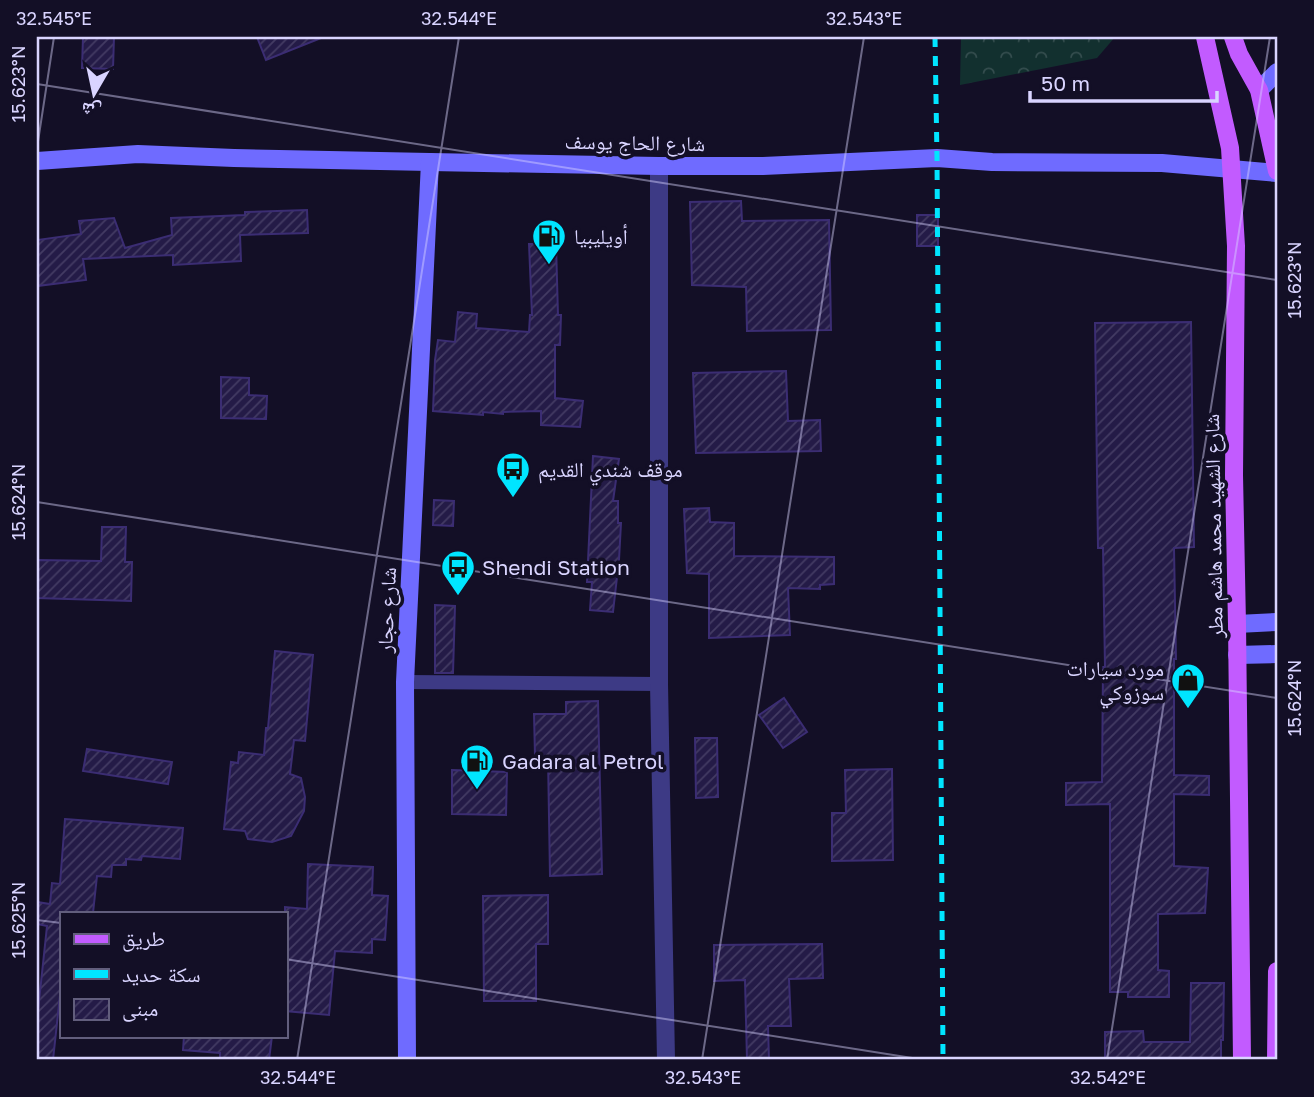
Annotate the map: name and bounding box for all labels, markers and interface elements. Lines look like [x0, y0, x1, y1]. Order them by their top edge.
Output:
text: 32.545°E [16, 7, 92, 29]
text: 32.544°E [421, 7, 497, 29]
text: 32.543°E [826, 7, 902, 29]
text: 15.623°N [7, 45, 29, 123]
north arrow [60, 60, 130, 130]
scale bar [1030, 60, 1218, 104]
text: 50 m [1041, 70, 1090, 96]
text: ش [80, 97, 103, 124]
street label: شارع الحاج يوسف [564, 128, 705, 157]
fuel station icon: أويليبيا [530, 217, 568, 266]
place label: أويليبيا [574, 223, 628, 249]
text: 15.623°N [1283, 241, 1305, 319]
street label: شارع الشهيد محمد هاشم مطر [1198, 414, 1230, 639]
bus stop icon: موقف شندي القديم [494, 450, 532, 499]
place label: موقف شندي القديم [538, 456, 683, 486]
text: 15.624°N [7, 464, 29, 540]
bus stop icon: Shendi Station [439, 548, 477, 597]
place label: Shendi Station [482, 554, 630, 580]
street label: شارع حجار [371, 566, 402, 655]
place label: مورد سيارات سوزوكي [1067, 655, 1164, 709]
text: 15.624°N [1283, 660, 1305, 736]
shop icon: مورد سيارات سوزوكي [1169, 661, 1207, 710]
fuel station icon: Gadara al Petrol [458, 742, 496, 791]
place label: Gadara al Petrol [502, 748, 664, 774]
text: 15.625°N [7, 881, 29, 959]
legend [60, 912, 287, 1038]
text: طريق [122, 925, 165, 952]
text: سكة حديد [122, 961, 201, 987]
text: مبنى [122, 995, 158, 1022]
text: 32.544°E [260, 1066, 336, 1088]
text: 32.543°E [665, 1066, 741, 1088]
text: 32.542°E [1070, 1066, 1146, 1088]

